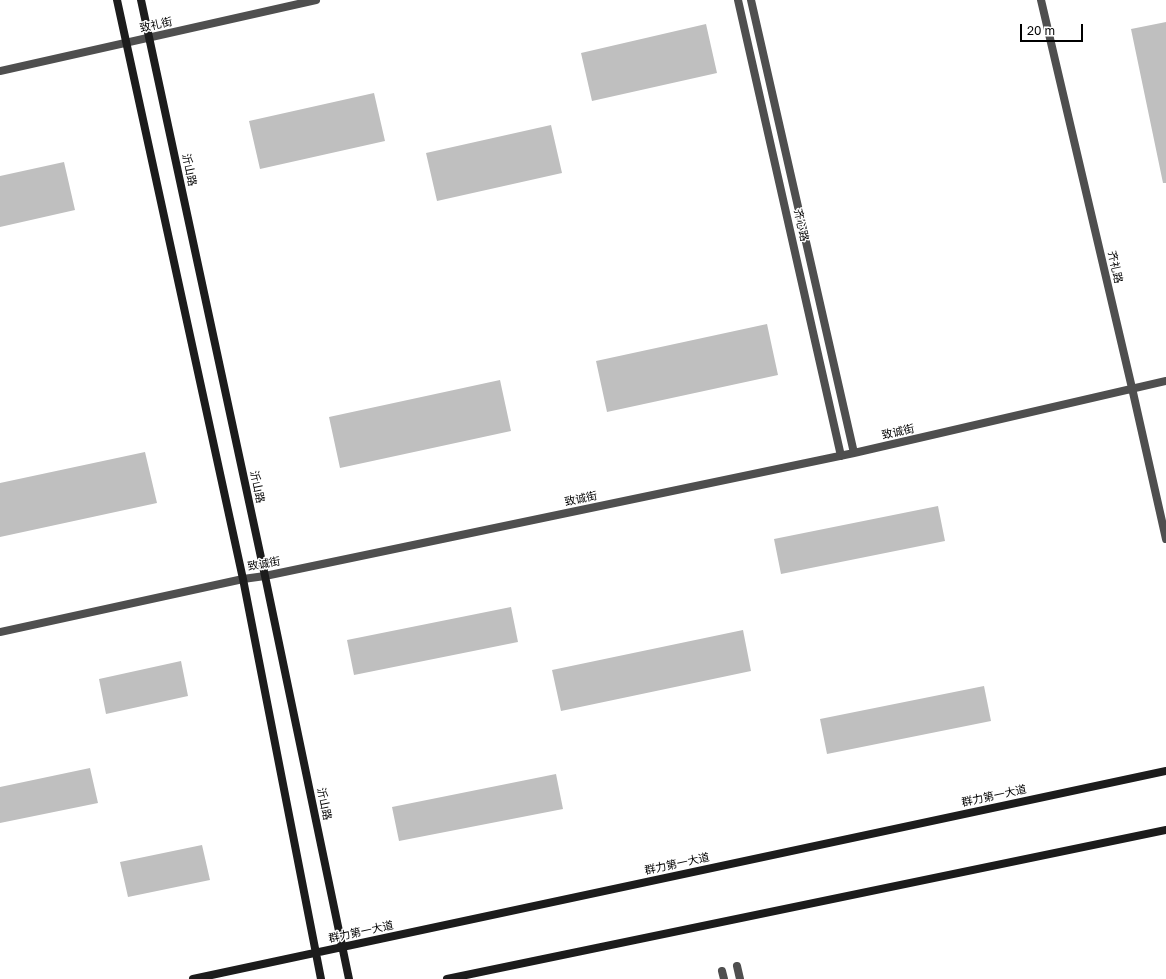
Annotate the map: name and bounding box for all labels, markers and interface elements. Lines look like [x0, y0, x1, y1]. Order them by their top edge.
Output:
street label: 致礼街 [138, 15, 174, 35]
scale bar [1022, 16, 1085, 42]
text: 20 m [1027, 23, 1055, 38]
street label: 沂山路 [179, 152, 199, 188]
street label: 齐心路 [791, 207, 811, 243]
street label: 齐礼路 [1105, 249, 1125, 285]
street label: 致诚街 [880, 422, 916, 442]
street label: 沂山路 [247, 469, 267, 505]
street label: 致诚街 [563, 489, 599, 509]
street label: 致诚街 [247, 555, 281, 573]
street label: 群力第一大道 [960, 783, 1028, 809]
street label: 沂山路 [314, 786, 334, 822]
street label: 群力第一大道 [643, 851, 711, 877]
street label: 群力第一大道 [327, 919, 395, 945]

